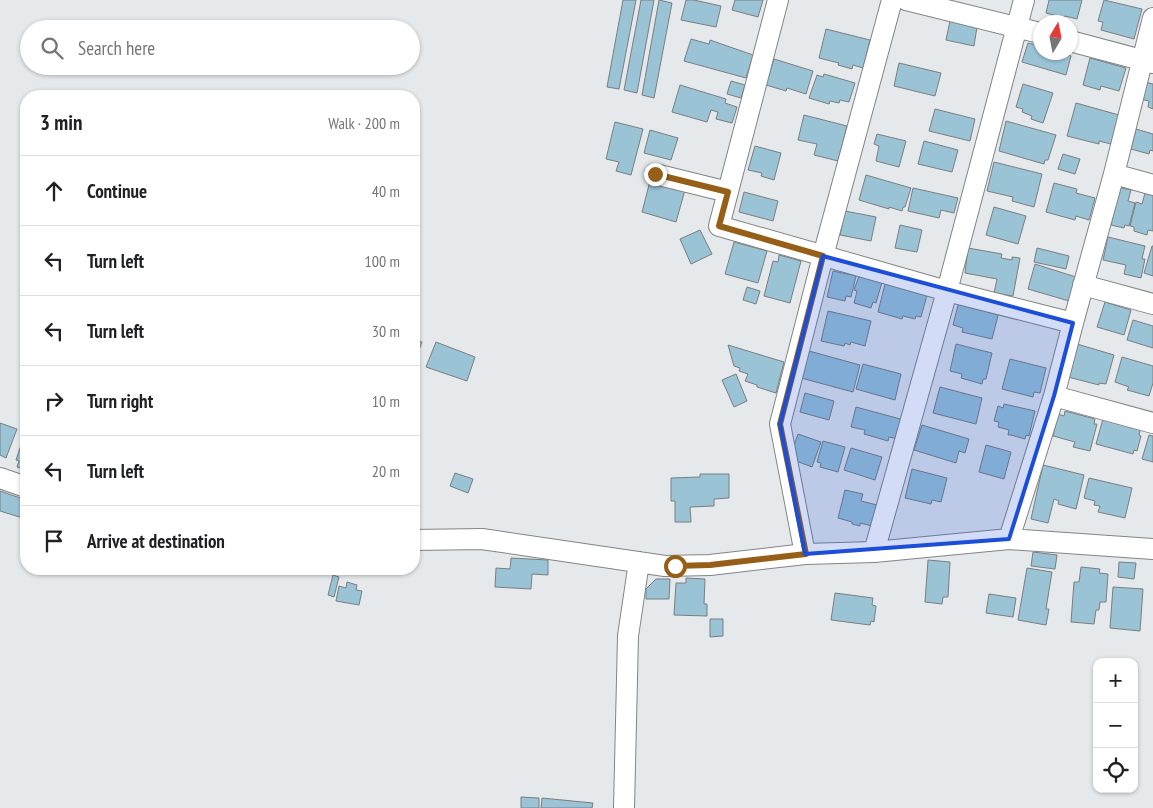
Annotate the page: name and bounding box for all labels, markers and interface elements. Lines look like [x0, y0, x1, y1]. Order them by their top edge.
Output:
north arrow [1033, 15, 1078, 60]
search box [20, 20, 420, 75]
icon: search [38, 34, 66, 62]
text: Search here [78, 36, 155, 60]
text: 3 min [40, 109, 82, 136]
text: Walk · 200 m [328, 113, 400, 133]
route end [644, 163, 667, 186]
icon: ahead [40, 177, 68, 205]
text: Continue [87, 179, 147, 203]
text: 40 m [372, 181, 400, 201]
icon: left [40, 247, 68, 275]
text: Turn left [87, 249, 144, 273]
text: 100 m [365, 251, 400, 271]
icon: left [40, 317, 68, 345]
text: Turn left [87, 319, 144, 343]
text: 30 m [372, 321, 400, 341]
icon: right [40, 387, 68, 415]
text: Turn right [87, 389, 153, 413]
text: 10 m [372, 391, 400, 411]
icon: left [40, 457, 68, 485]
text: Turn left [87, 459, 144, 483]
text: 20 m [372, 461, 400, 481]
icon: arrive [40, 527, 68, 555]
text: Arrive at destination [87, 529, 225, 553]
route start [664, 555, 687, 578]
map controls [1093, 658, 1138, 793]
button: + [1093, 658, 1138, 703]
button: − [1093, 703, 1138, 748]
button: locate [1093, 748, 1138, 793]

